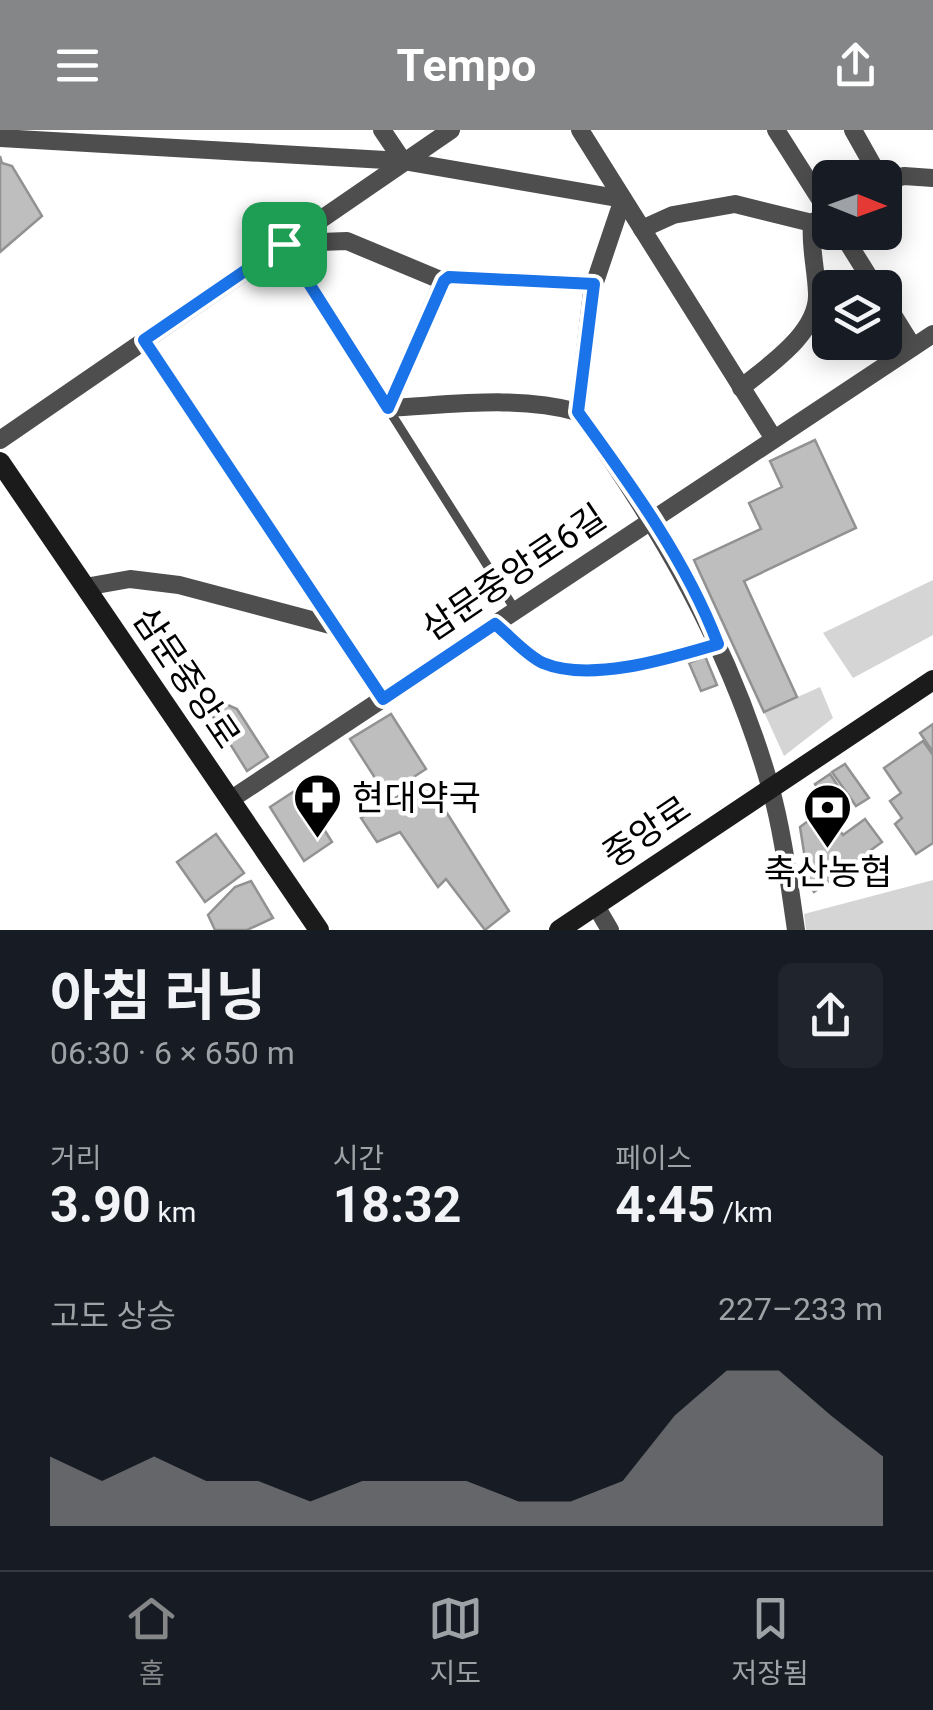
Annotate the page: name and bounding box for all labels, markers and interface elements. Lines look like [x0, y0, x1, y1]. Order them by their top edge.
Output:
icon: menu [50, 38, 105, 93]
icon: share [828, 38, 883, 93]
text: Tempo [397, 39, 536, 92]
north arrow [812, 160, 902, 250]
map controls [812, 160, 902, 360]
pin [242, 202, 327, 287]
icon: arrive [257, 217, 312, 272]
button: layers [812, 270, 902, 360]
street label: 삼문중앙로6길 [414, 496, 614, 650]
street label: 삼문중앙로 [124, 600, 248, 756]
pharmacy icon: 현대약국 [291, 772, 343, 840]
place label: 현대약국 [352, 778, 481, 819]
bank icon: 축산농협 [802, 782, 854, 850]
street label: 중앙로 [595, 788, 699, 876]
place label: 축산농협 [764, 852, 892, 893]
button: share [778, 963, 883, 1068]
text: 아침 러닝 [50, 964, 266, 1028]
text: 06:30 · 6 × 650 m [50, 1034, 295, 1072]
text: 거리 [50, 1142, 102, 1175]
text: 시간 [333, 1142, 384, 1175]
text: 페이스 [615, 1142, 693, 1175]
text: 3.90 [50, 1176, 151, 1234]
text: 18:32 [333, 1176, 462, 1234]
text: 4:45 [615, 1176, 715, 1234]
text: km [151, 1196, 196, 1229]
text: /km [715, 1196, 773, 1229]
text: 227–233 m [718, 1290, 883, 1328]
text: 고도 상승 [50, 1297, 176, 1335]
tab: 홈 [124, 1591, 179, 1691]
tab: 지도 [428, 1591, 483, 1691]
tab: 저장됨 [731, 1591, 809, 1691]

